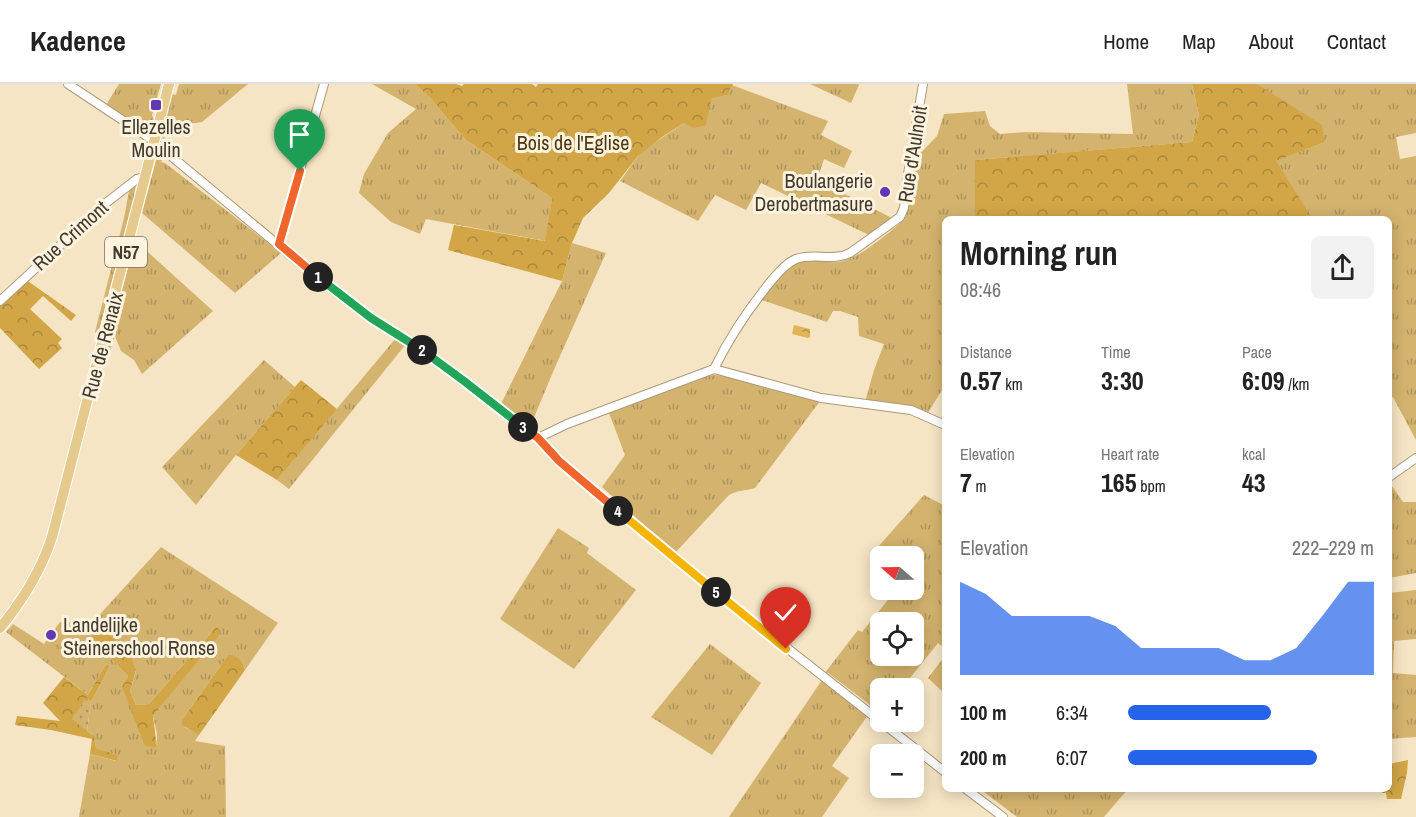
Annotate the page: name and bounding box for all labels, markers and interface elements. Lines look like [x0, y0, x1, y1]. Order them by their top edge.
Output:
text: Kadence [30, 22, 126, 60]
text: Home [1103, 27, 1149, 56]
text: Map [1182, 27, 1216, 56]
text: About [1249, 27, 1294, 56]
text: Contact [1327, 27, 1386, 56]
marker: Ellezelles Moulin [149, 98, 163, 112]
street label: Rue d'Aulnoit [891, 103, 933, 204]
pin [274, 109, 325, 171]
place label: Ellezelles Moulin [121, 113, 191, 163]
icon: arrive [283, 118, 316, 151]
park label: Bois de l'Eglise [517, 129, 629, 156]
place label: Boulangerie Derobertmasure [755, 167, 873, 217]
marker: Boulangerie Derobertmasure [878, 185, 892, 199]
street label: Rue Crimont [26, 194, 114, 276]
text: Morning run [960, 231, 1118, 275]
button: share [1311, 236, 1374, 299]
road number: N57 [105, 237, 147, 267]
pin: 1 [303, 262, 333, 292]
text: 1 [314, 266, 322, 288]
text: 08:46 [960, 276, 1001, 303]
street label: Rue de Renaix [75, 288, 129, 401]
pin: 2 [407, 335, 437, 365]
text: 2 [418, 339, 426, 361]
text: Distance [960, 341, 1012, 363]
text: Time [1101, 341, 1131, 363]
text: Pace [1242, 341, 1272, 363]
text: 0.57 [960, 363, 1002, 398]
text: 3:30 [1101, 363, 1144, 398]
text: 6:09 [1242, 363, 1285, 398]
text: km [1002, 373, 1023, 395]
text: /km [1285, 373, 1309, 395]
pin: 3 [508, 412, 538, 442]
text: 3 [519, 416, 527, 438]
text: Elevation [960, 443, 1015, 465]
text: Heart rate [1101, 443, 1159, 465]
text: kcal [1242, 443, 1265, 465]
text: 7 [960, 465, 972, 500]
text: 165 [1101, 465, 1137, 500]
text: 43 [1242, 465, 1266, 500]
text: m [972, 475, 986, 497]
text: bpm [1137, 475, 1166, 497]
pin: 4 [603, 496, 633, 526]
text: 4 [614, 500, 622, 522]
text: Elevation [960, 534, 1028, 561]
text: 222–229 m [1292, 534, 1374, 561]
north arrow [870, 546, 924, 600]
map controls [870, 546, 924, 798]
pin: 5 [701, 577, 731, 607]
text: 5 [712, 581, 720, 603]
pin [760, 587, 811, 649]
icon: check [769, 596, 802, 629]
place label: Landelijke Steinerschool Ronse [63, 611, 215, 661]
button: locate [870, 612, 924, 666]
marker: Landelijke Steinerschool Ronse [44, 628, 58, 642]
button: + [870, 678, 924, 732]
text: 100 m [960, 699, 1007, 726]
text: 6:34 [1056, 699, 1088, 726]
button: − [870, 744, 924, 798]
text: 200 m [960, 744, 1007, 771]
text: 6:07 [1056, 744, 1088, 771]

